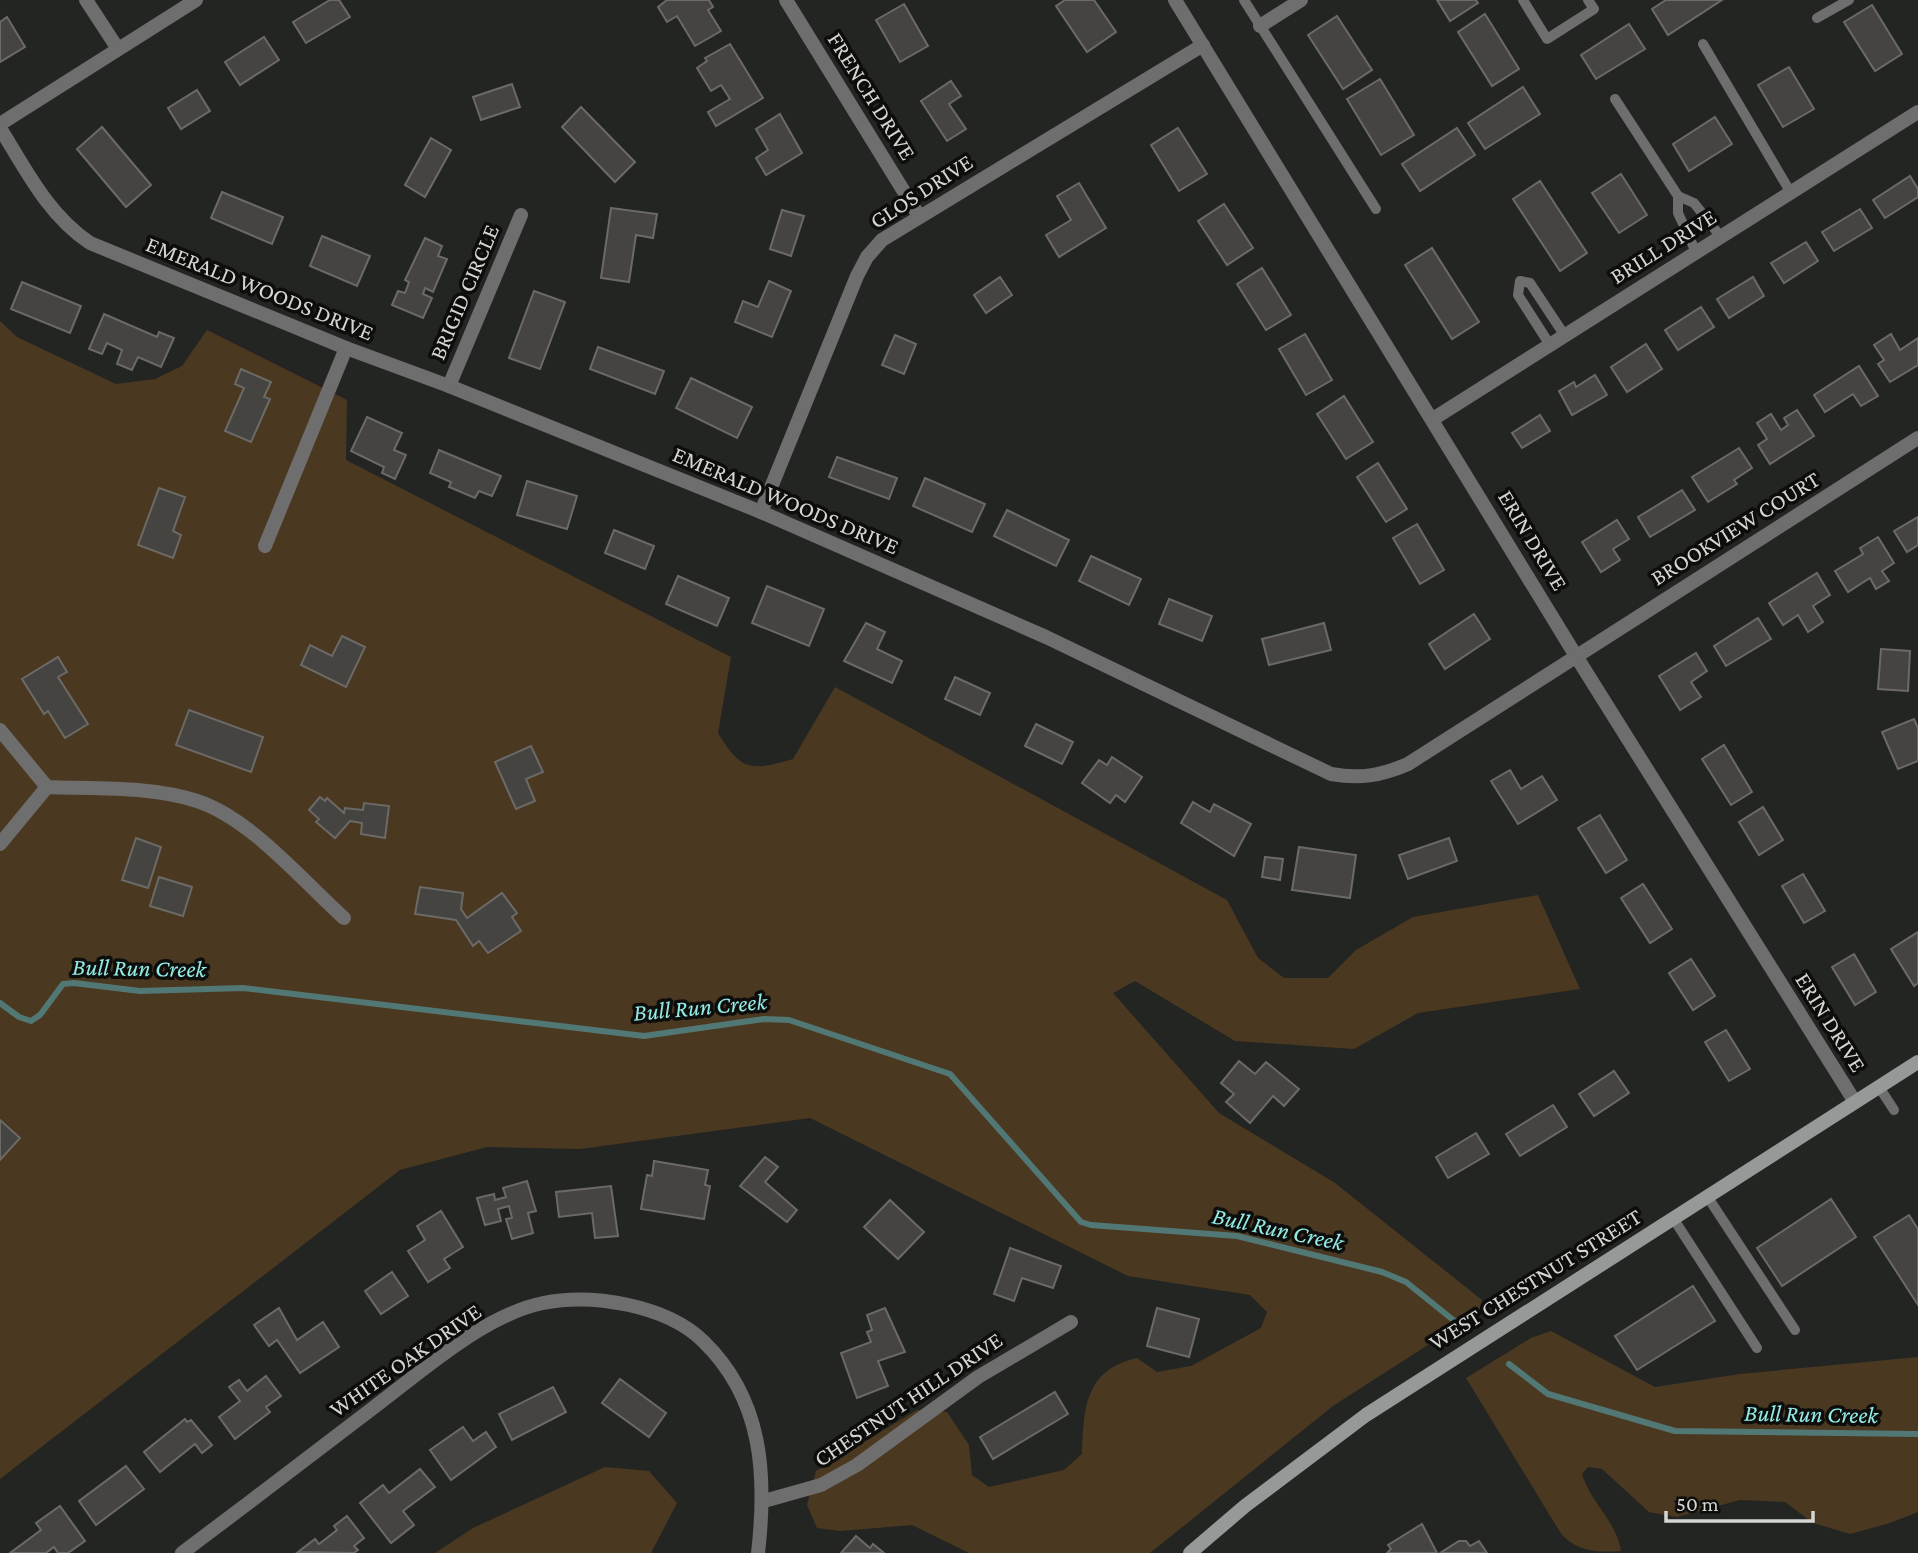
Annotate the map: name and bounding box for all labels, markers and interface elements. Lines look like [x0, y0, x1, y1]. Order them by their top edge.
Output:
street label: FRENCH DRIVE [822, 27, 922, 165]
street label: GLOS DRIVE [865, 148, 977, 234]
street label: BRILL DRIVE [1605, 203, 1721, 289]
street label: BRIGID CIRCLE [424, 221, 504, 363]
street label: EMERALD WOODS DRIVE [142, 230, 378, 346]
street label: EMERALD WOODS DRIVE [669, 441, 903, 559]
street label: BROOKVIEW COURT [1646, 465, 1825, 590]
street label: ERIN DRIVE [1493, 485, 1573, 595]
water label: Bull Run Creek [72, 953, 208, 982]
street label: ERIN DRIVE [1790, 967, 1872, 1077]
water label: Bull Run Creek [632, 987, 769, 1026]
water label: Bull Run Creek [1210, 1201, 1348, 1256]
street label: WEST CHESTNUT STREET [1424, 1203, 1646, 1355]
street label: WHITE OAK DRIVE [324, 1298, 486, 1422]
street label: CHESTNUT HILL DRIVE [809, 1326, 1007, 1472]
water label: Bull Run Creek [1744, 1399, 1880, 1428]
scale bar [1666, 1480, 1813, 1524]
text: 50 m [1676, 1492, 1719, 1516]

